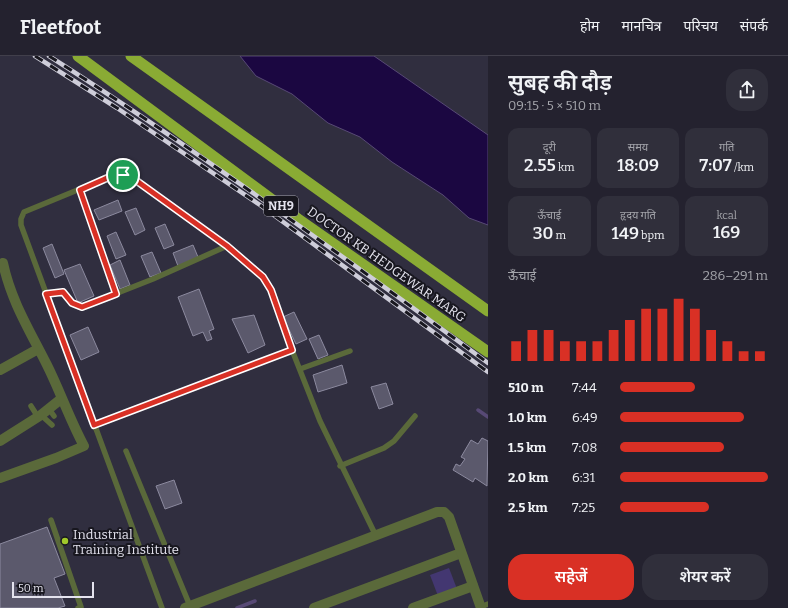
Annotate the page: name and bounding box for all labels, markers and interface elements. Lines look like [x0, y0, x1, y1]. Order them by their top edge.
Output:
text: Fleetfoot [20, 16, 101, 39]
text: होम [580, 18, 599, 35]
text: मानचित्र [621, 18, 662, 35]
text: परिचय [684, 18, 718, 35]
text: संपर्क [740, 18, 768, 35]
text: सुबह की दौड़ [508, 69, 612, 96]
button: share [726, 69, 768, 111]
text: 09:15 · 5 × 510 m [508, 98, 601, 113]
text: दूरी [543, 141, 556, 154]
text: समय [628, 141, 648, 154]
text: गति [719, 141, 734, 154]
text: 2.55 [524, 155, 556, 176]
text: 18:09 [617, 155, 659, 176]
text: 7:07 [699, 155, 732, 176]
pin [106, 158, 140, 192]
text: km [556, 161, 575, 174]
text: /km [732, 161, 754, 174]
icon: arrive [112, 164, 134, 186]
road number: NH9 [264, 196, 298, 216]
street label: DOCTOR KB HEDGEWAR MARG [305, 204, 469, 325]
text: ऊँचाई [537, 209, 561, 222]
text: हृदय गति [620, 209, 656, 222]
text: kcal [716, 209, 737, 222]
text: 169 [713, 222, 740, 243]
text: 30 [533, 223, 553, 244]
text: 149 [611, 223, 639, 244]
text: m [553, 229, 566, 242]
text: bpm [639, 229, 665, 242]
text: ऊँचाई [508, 268, 536, 283]
text: 286–291 m [703, 268, 768, 283]
text: 510 m [508, 380, 544, 395]
text: 7:44 [572, 380, 597, 395]
text: 1.0 km [508, 410, 547, 425]
text: 6:49 [572, 410, 598, 425]
text: 1.5 km [508, 440, 546, 455]
text: 7:08 [572, 440, 597, 455]
text: 2.0 km [508, 470, 548, 485]
text: 6:31 [572, 470, 595, 485]
text: 2.5 km [508, 500, 548, 515]
text: 7:25 [572, 500, 595, 515]
place label: Industrial Training Institute [73, 527, 179, 557]
marker: Industrial Training Institute [60, 536, 70, 546]
button: सहेजें [508, 554, 634, 600]
button: शेयर करें [642, 554, 768, 600]
scale bar [12, 580, 94, 599]
text: 50 m [18, 582, 44, 595]

